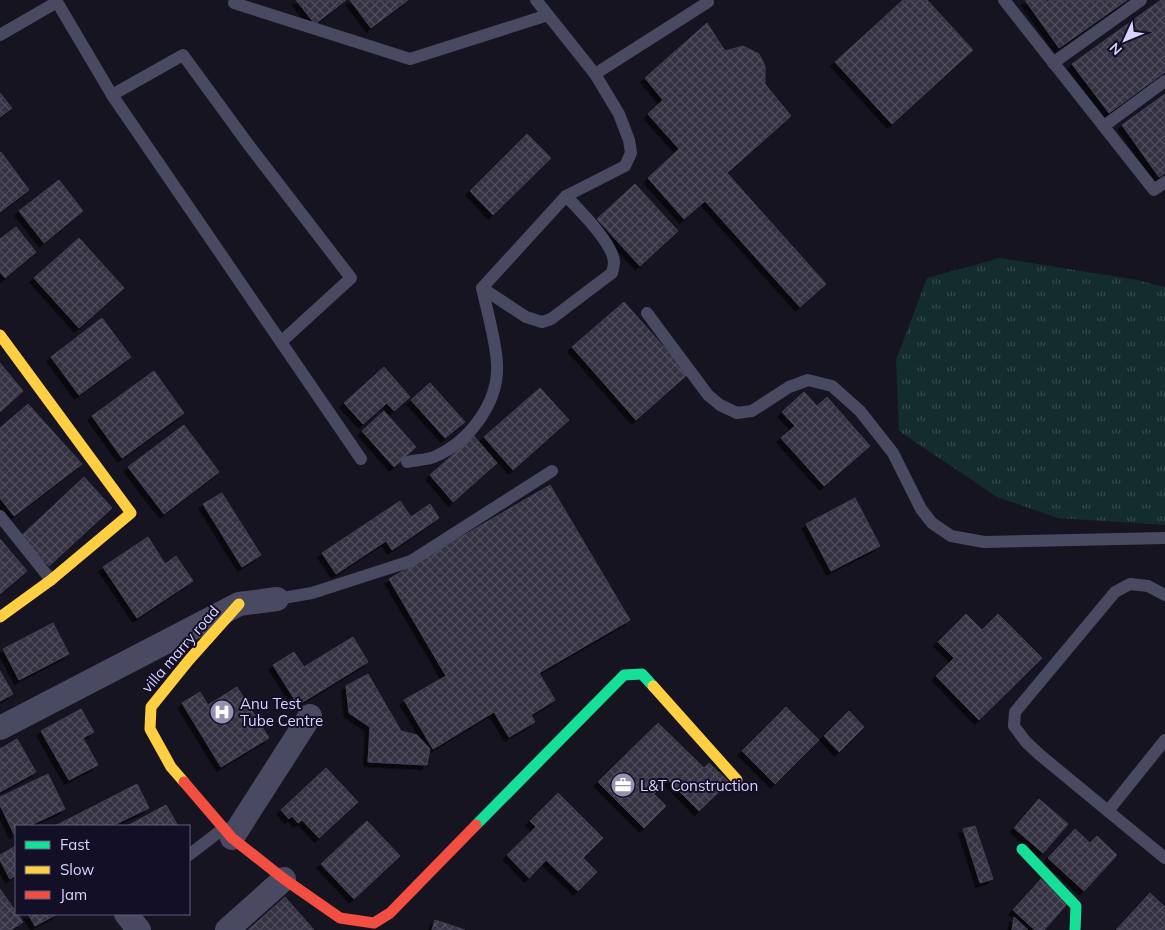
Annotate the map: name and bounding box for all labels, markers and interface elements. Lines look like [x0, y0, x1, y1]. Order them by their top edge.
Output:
north arrow [1100, 15, 1150, 65]
text: N [1106, 39, 1126, 59]
street label: villa marry road [137, 602, 223, 696]
place label: Anu Test Tube Centre [240, 694, 323, 730]
hospital icon: Anu Test Tube Centre [209, 699, 235, 725]
office icon: L&T Construction [610, 772, 636, 798]
place label: L&T Construction [640, 776, 758, 795]
legend [15, 825, 190, 915]
text: Fast [60, 835, 90, 854]
text: Slow [60, 860, 94, 879]
text: Jam [60, 885, 87, 904]

